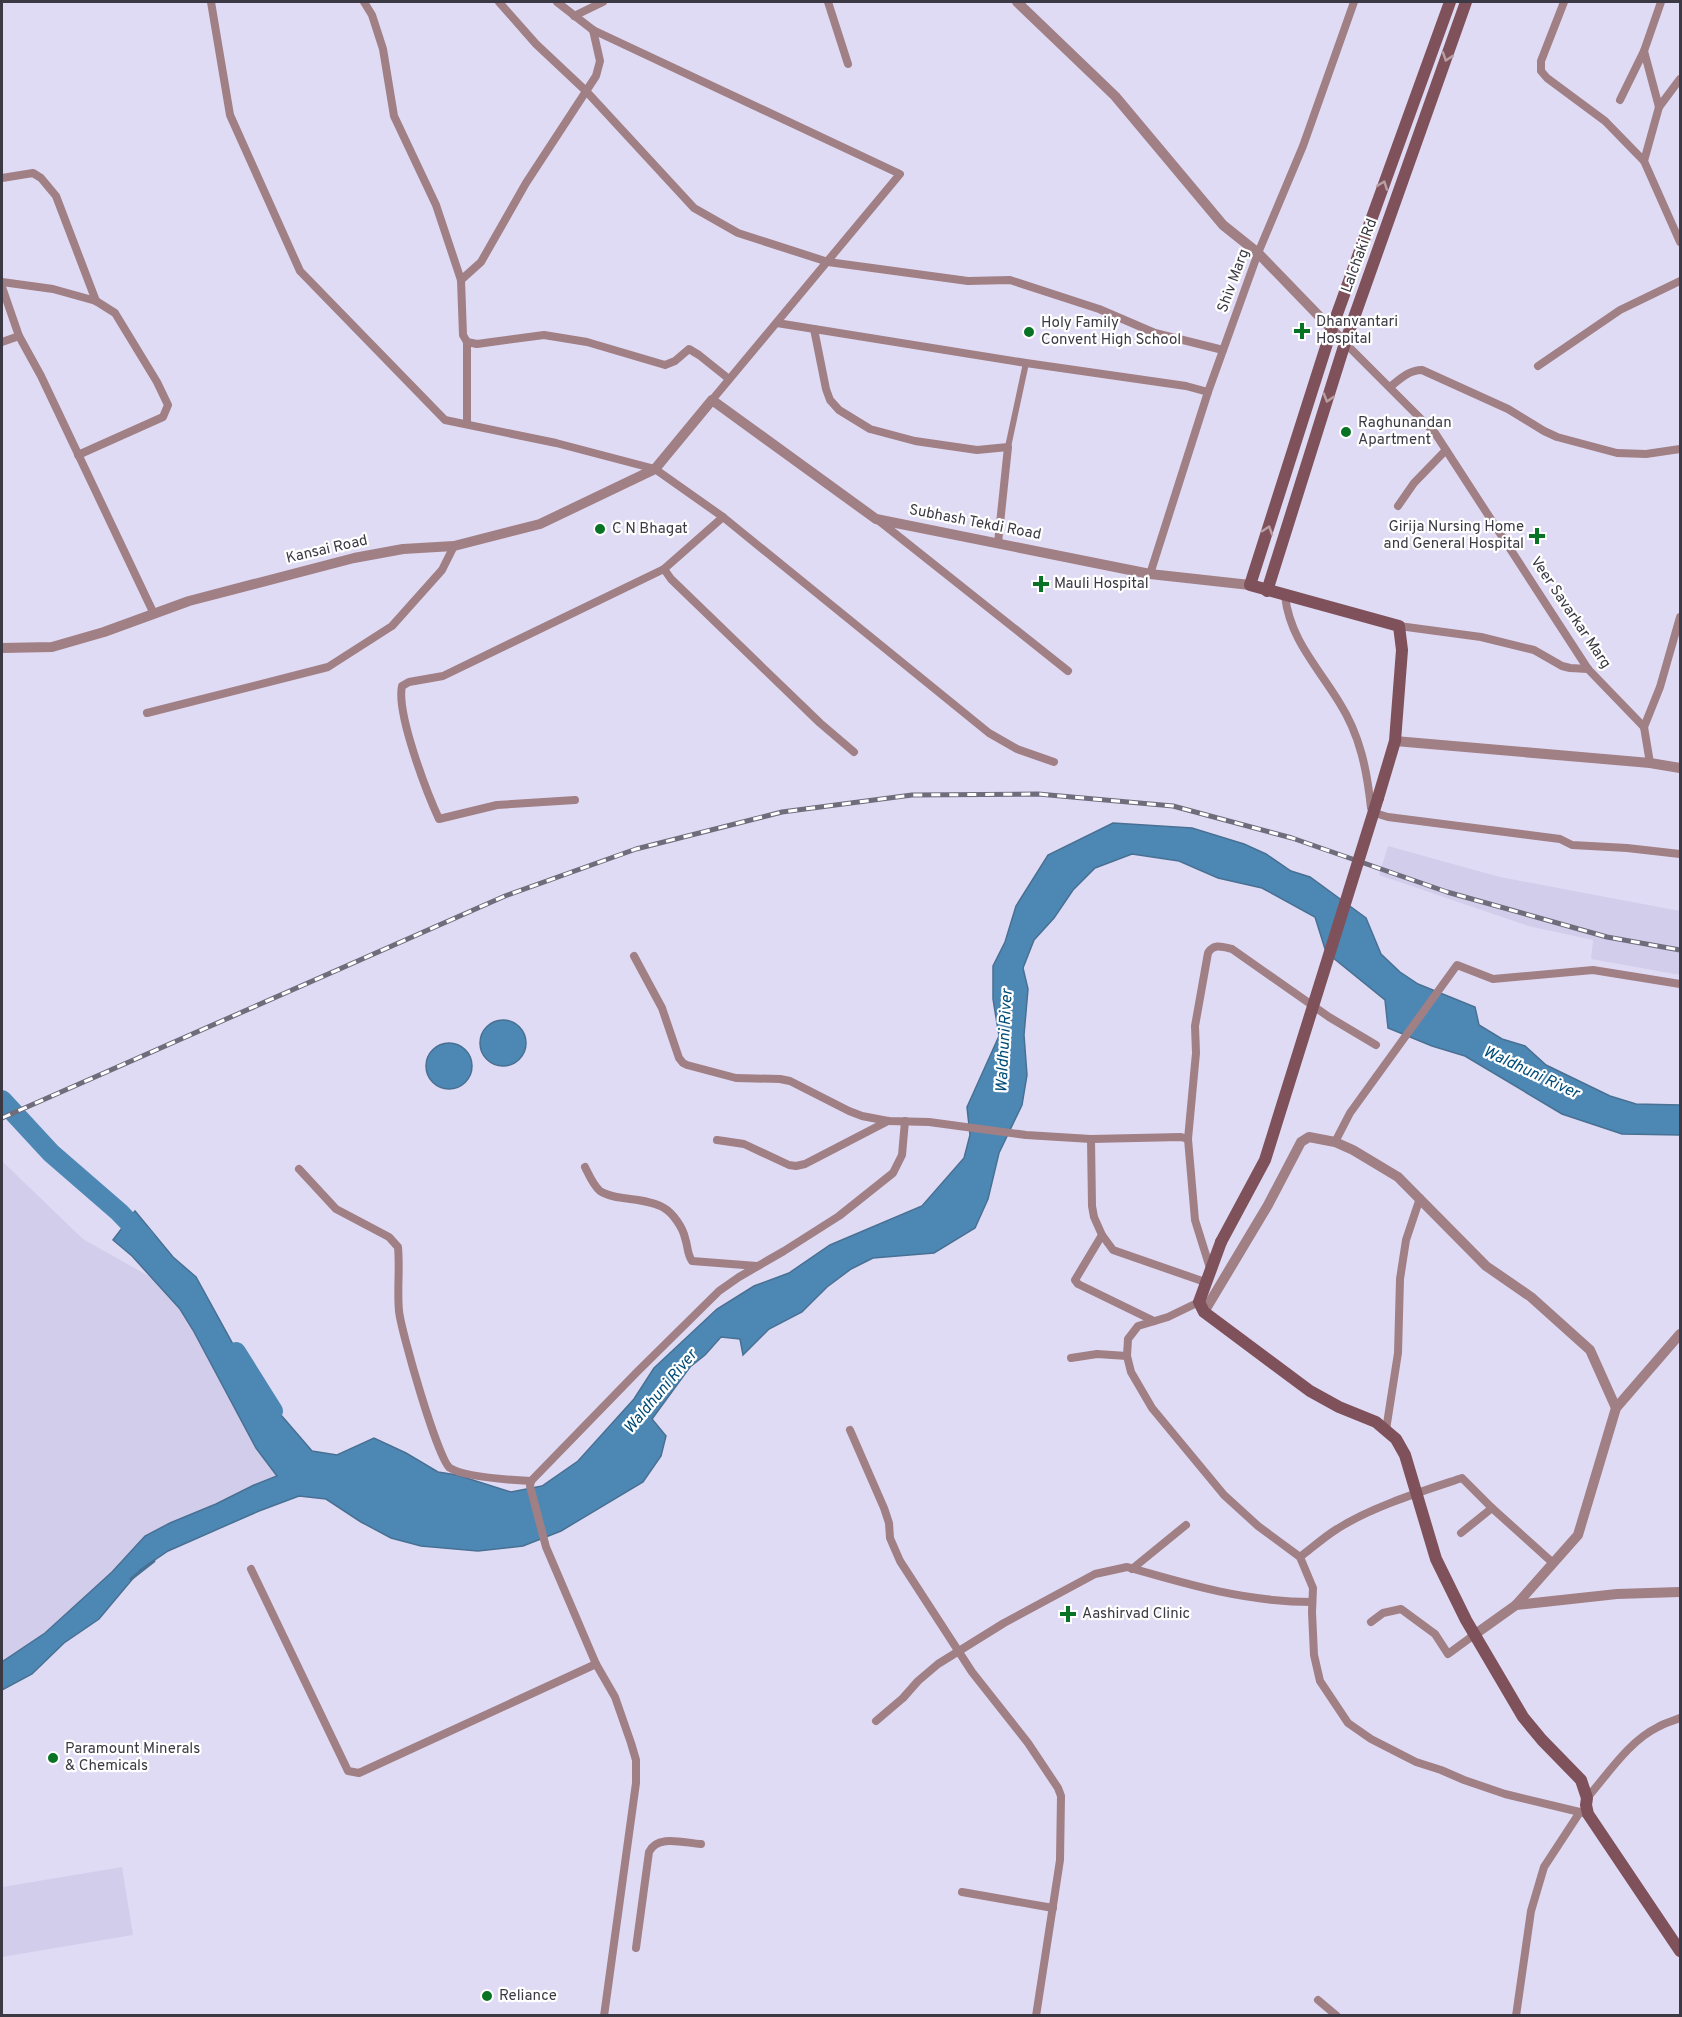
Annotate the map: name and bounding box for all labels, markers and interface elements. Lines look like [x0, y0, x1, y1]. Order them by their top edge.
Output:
one-way arrow [1441, 51, 1454, 62]
one-way arrow [1376, 181, 1389, 191]
street label: Lalchaki Rd [1338, 216, 1382, 296]
street label: Shiv Marg [1214, 247, 1254, 315]
place label: Dhanvantari Hospital [1316, 313, 1398, 349]
place label: Holy Family Convent High School [1041, 314, 1181, 350]
marker: Dhanvantari Hospital [1293, 322, 1311, 340]
marker: Holy Family Convent High School [1022, 325, 1036, 339]
one-way arrow [1322, 392, 1335, 403]
place label: Raghunandan Apartment [1358, 414, 1452, 450]
marker: Raghunandan Apartment [1339, 425, 1353, 439]
street label: Subhash Tekdi Road [907, 501, 1043, 545]
place label: Girija Nursing Home and General Hospital [1384, 518, 1524, 554]
place label: C N Bhagat [612, 520, 688, 539]
marker: C N Bhagat [593, 522, 607, 536]
one-way arrow [1261, 525, 1273, 536]
marker: Girija Nursing Home and General Hospital [1528, 527, 1546, 545]
street label: Kansai Road [284, 531, 370, 569]
street label: Veer Savarkar Marg [1526, 553, 1614, 673]
marker: Mauli Hospital [1032, 575, 1050, 593]
place label: Mauli Hospital [1054, 575, 1149, 594]
water label: Waldhuni River [992, 987, 1018, 1093]
water label: Waldhuni River [1480, 1042, 1584, 1105]
water label: Waldhuni River [620, 1344, 703, 1438]
marker: Aashirvad Clinic [1059, 1605, 1077, 1623]
place label: Aashirvad Clinic [1082, 1605, 1190, 1624]
place label: Paramount Minerals & Chemicals [65, 1740, 200, 1776]
marker: Paramount Minerals & Chemicals [46, 1751, 60, 1765]
place label: Reliance [499, 1987, 557, 2006]
marker: Reliance [480, 1989, 494, 2003]

